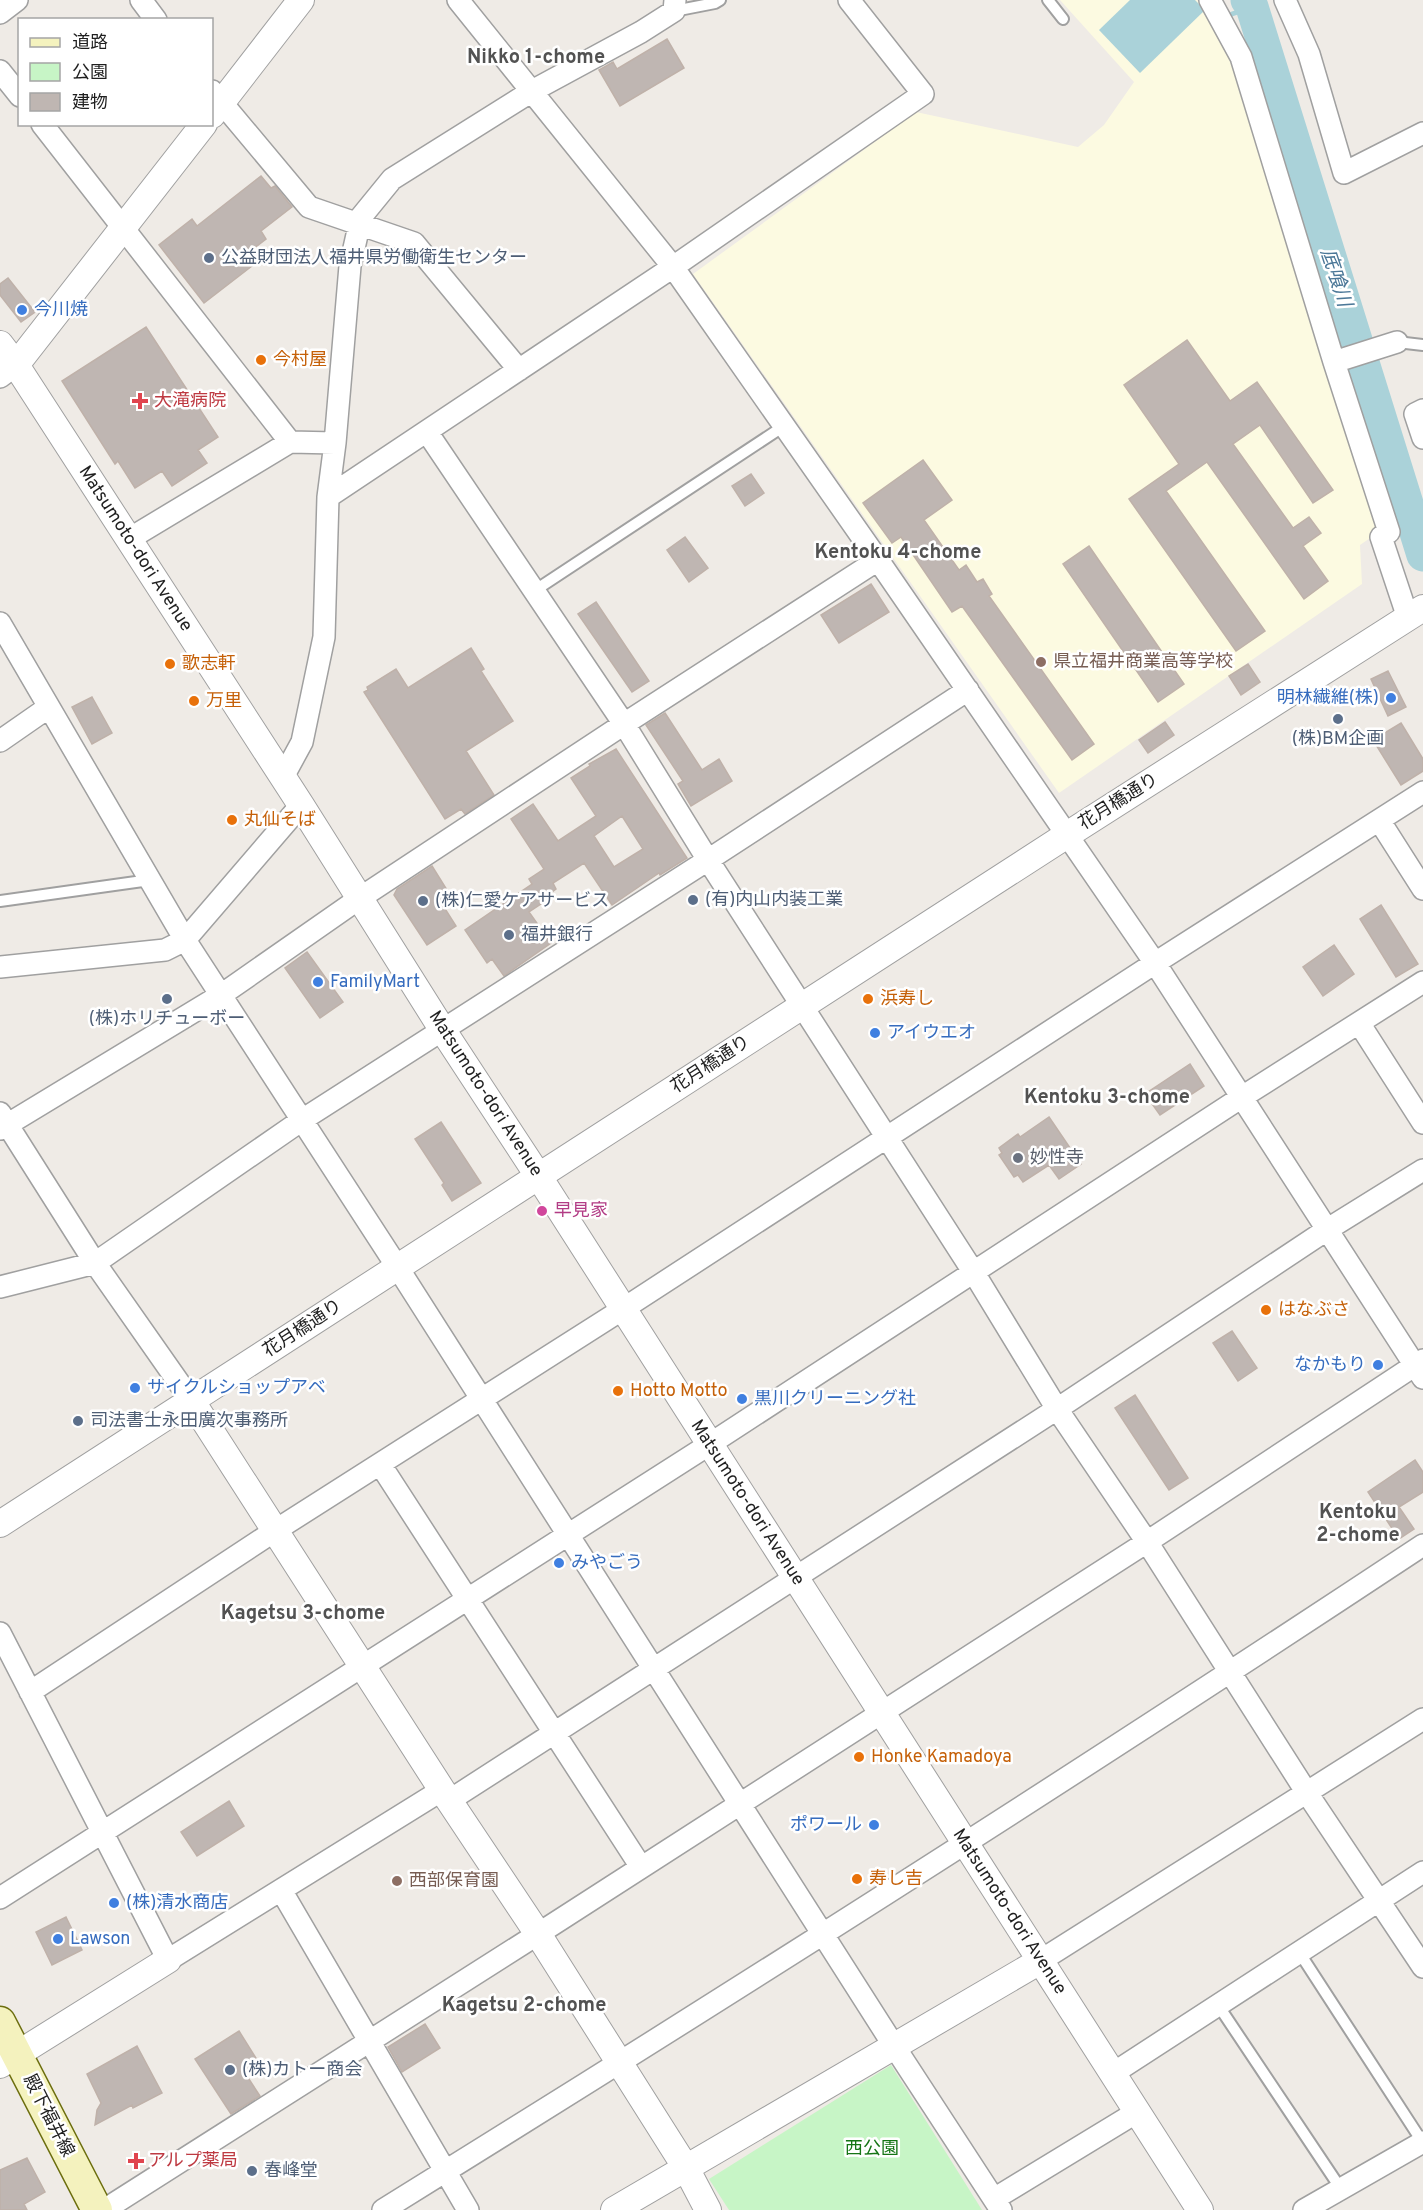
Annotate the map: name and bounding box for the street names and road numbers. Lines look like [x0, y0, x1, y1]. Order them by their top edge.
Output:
street label: Matsumoto-dori Avenue [73, 462, 197, 636]
street label: 花月橋通り [1075, 768, 1163, 836]
street label: Matsumoto-dori Avenue [423, 1007, 547, 1181]
street label: 花月橋通り [667, 1031, 755, 1099]
street label: 花月橋通り [259, 1295, 347, 1363]
street label: Matsumoto-dori Avenue [685, 1416, 809, 1590]
street label: Matsumoto-dori Avenue [947, 1825, 1071, 1999]
street label: 殿下福井線 [17, 2071, 79, 2161]

